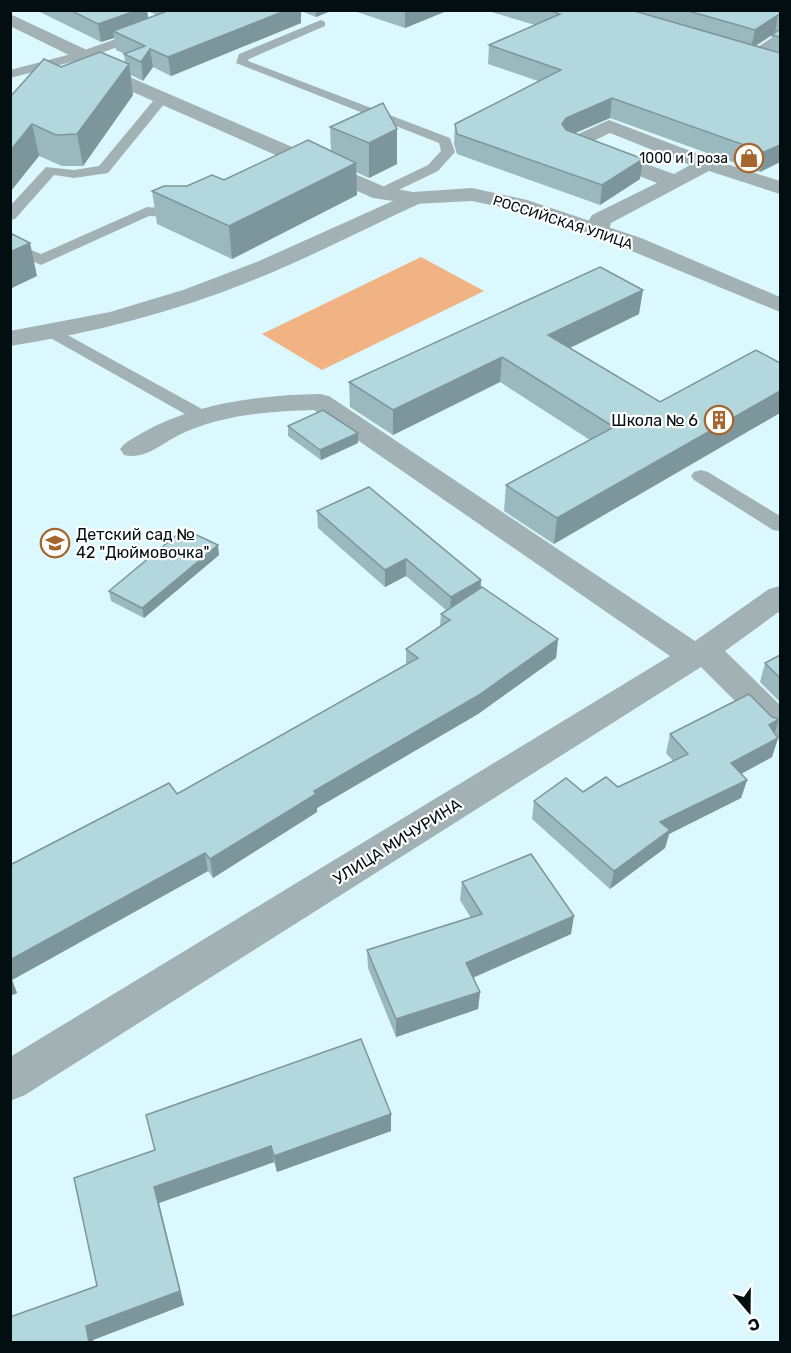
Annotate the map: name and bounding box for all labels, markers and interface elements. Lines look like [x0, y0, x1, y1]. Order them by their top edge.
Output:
shop icon: 1000 и 1 роза [733, 142, 765, 174]
place label: 1000 и 1 роза [639, 150, 728, 167]
street label: РОССИЙСКАЯ УЛИЦА [491, 191, 636, 253]
building icon: Школа № 6 [703, 404, 735, 436]
place label: Школа № 6 [611, 411, 698, 430]
place label: Детский сад № 42 "Дюймовочка" [76, 525, 210, 562]
school or university icon: Детский сад № 42 "Дюймовочка" [39, 527, 71, 559]
street label: УЛИЦА МИЧУРИНА [330, 794, 465, 888]
north arrow [719, 1281, 779, 1341]
text: С [745, 1314, 762, 1335]

